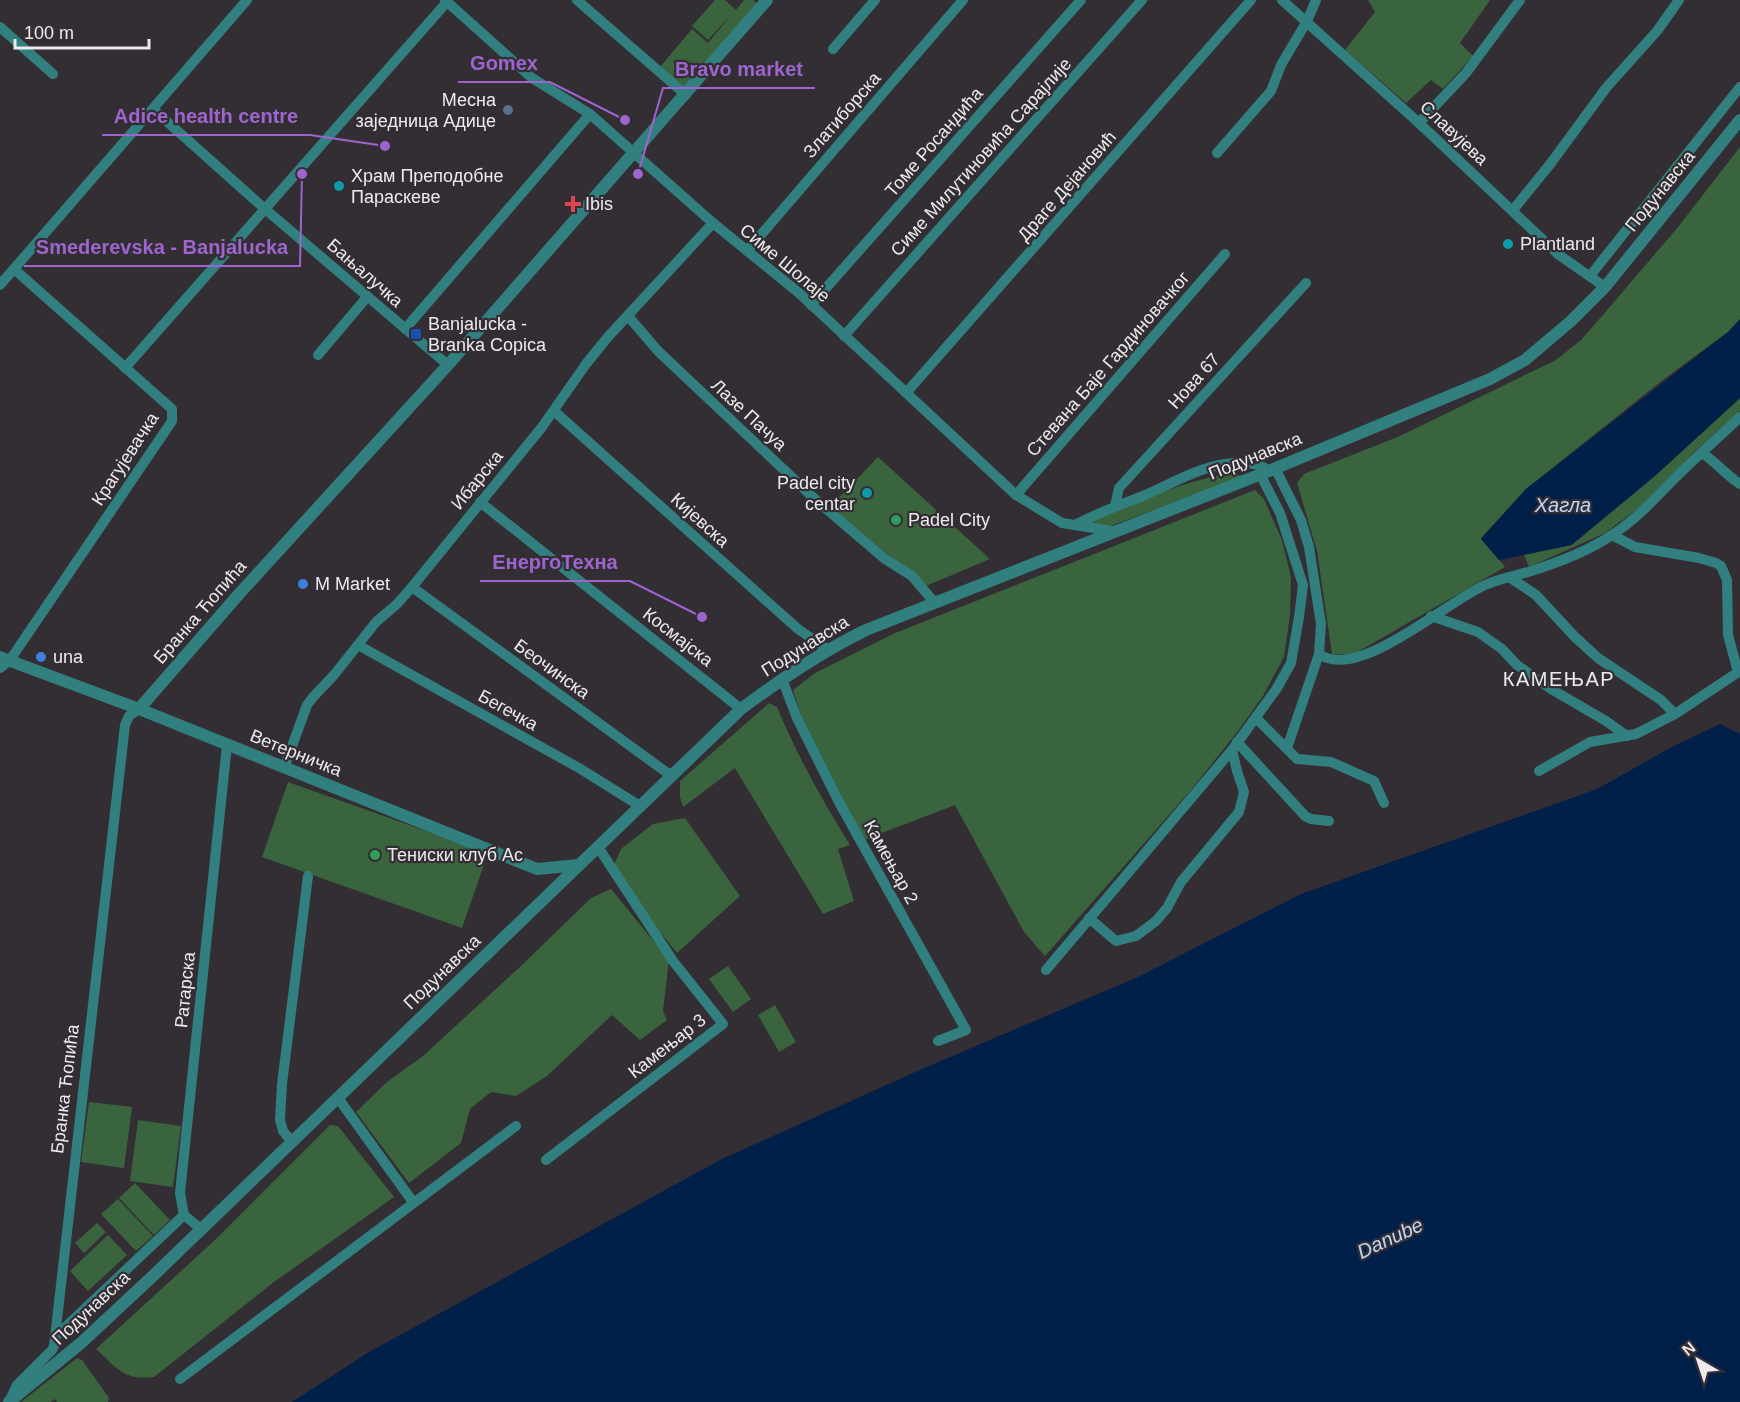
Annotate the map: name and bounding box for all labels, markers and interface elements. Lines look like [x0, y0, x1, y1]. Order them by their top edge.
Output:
scale bar [15, 12, 148, 50]
text: 100 m [24, 23, 74, 43]
callout: Gomex [458, 44, 550, 82]
callout: Bravo market [663, 50, 815, 88]
text: Gomex [470, 52, 538, 74]
street label: Симе Милутиновића Сарајлије [887, 54, 1075, 260]
text: Bravo market [675, 58, 803, 80]
street label: Златиборска [799, 67, 885, 162]
street label: Томе Росандића [881, 83, 987, 201]
place label: Месна заједница Адице [356, 90, 497, 131]
callout: Adice health centre [102, 97, 310, 135]
street label: Славујева [1416, 97, 1493, 170]
marker: Месна заједница Адице [501, 103, 515, 117]
text: Adice health centre [114, 105, 298, 127]
street label: Драге Дејановић [1014, 127, 1120, 245]
street label: Подунавска [1621, 146, 1699, 236]
place label: Храм Преподобне Параскеве [351, 166, 504, 207]
marker: Храм Преподобне Параскеве [332, 179, 346, 193]
place label: Ibis [585, 194, 613, 214]
marker: Ibis [566, 197, 580, 211]
street label: Симе Шолаје [736, 220, 834, 306]
callout: Smederevska - Banjalucka [24, 228, 300, 266]
place label: Plantland [1520, 234, 1595, 254]
street label: Бањалучка [323, 235, 408, 312]
text: Smederevska - Banjalucka [36, 236, 289, 258]
marker: Plantland [1501, 237, 1515, 251]
street label: Стевана Баје Гардиновачког [1022, 267, 1194, 460]
place label: Banjalucka - Branka Copica [428, 314, 547, 355]
marker: Banjalucka - Branka Copica [409, 327, 423, 341]
street label: Нова 67 [1164, 349, 1224, 413]
street label: Лазе Пачуа [707, 375, 791, 456]
street label: Крагујевачка [88, 408, 163, 509]
street label: Подунавска [1206, 428, 1305, 484]
street label: Ибарска [447, 446, 507, 514]
place label: Padel city centar [777, 473, 855, 514]
marker: Padel city centar [860, 486, 874, 500]
street label: Кијевска [667, 489, 734, 552]
water label: Хагла [1534, 494, 1591, 516]
place label: Padel City [908, 510, 990, 530]
marker: Padel City [889, 513, 903, 527]
callout: ЕнергоТехна [480, 543, 630, 581]
text: ЕнергоТехна [492, 551, 619, 573]
street label: Бранка Ћопића [150, 556, 251, 668]
place label: M Market [315, 574, 390, 594]
marker: M Market [296, 577, 310, 591]
street label: Космајска [639, 604, 718, 671]
street label: Подунавска [758, 611, 853, 681]
street label: Беочинска [510, 635, 594, 704]
place label: una [53, 647, 84, 667]
marker: una [34, 650, 48, 664]
district label: КАМЕЊАР [1503, 668, 1615, 690]
street label: Бегечка [475, 685, 542, 735]
street label: Ветерничка [247, 726, 346, 781]
street label: Камењар 2 [860, 817, 922, 907]
place label: Тениски клуб Ас [387, 845, 523, 865]
marker: Тениски клуб Ас [368, 848, 382, 862]
street label: Подунавска [400, 930, 485, 1013]
street label: Ратарска [171, 950, 199, 1029]
street label: Камењар 3 [624, 1010, 710, 1082]
street label: Бранка Ћопића [47, 1022, 83, 1155]
water label: Danube [1354, 1213, 1426, 1263]
street label: Подунавска [48, 1266, 135, 1349]
north arrow [1668, 1330, 1728, 1390]
text: N [1679, 1338, 1699, 1359]

